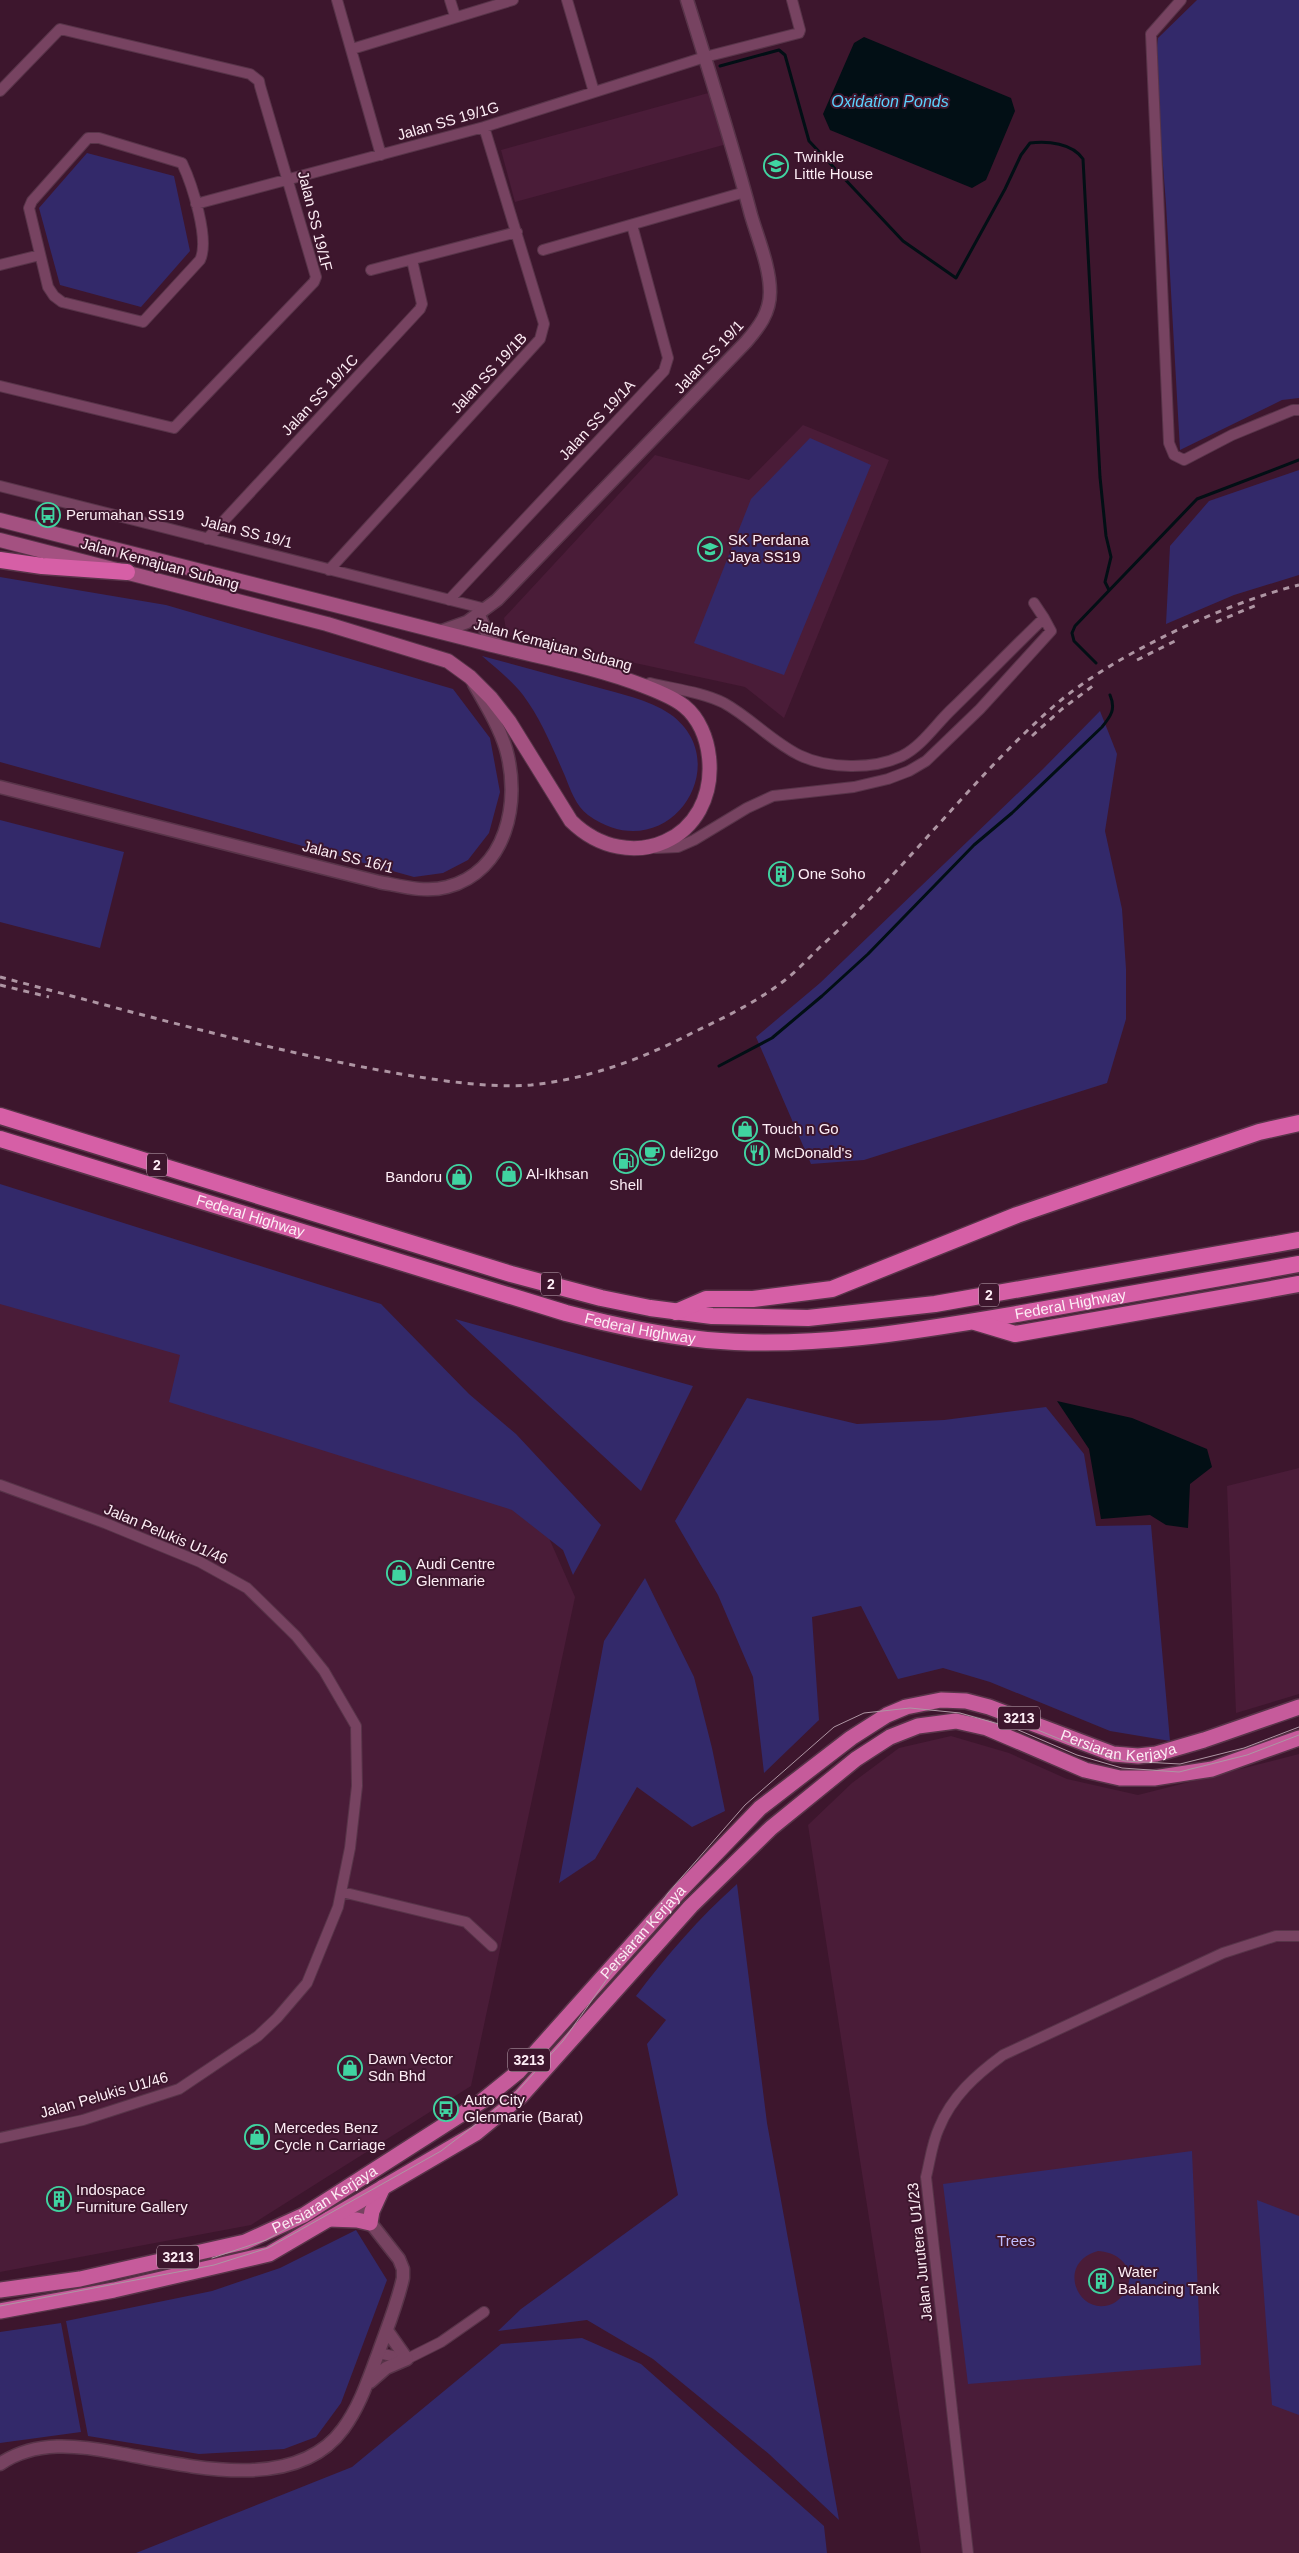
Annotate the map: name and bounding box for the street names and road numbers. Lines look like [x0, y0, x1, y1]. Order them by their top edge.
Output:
street label: Jalan SS 19/1G [395, 98, 501, 143]
street label: Jalan SS 19/1F [295, 169, 336, 273]
street label: Jalan SS 19/1 [671, 317, 747, 397]
street label: Jalan SS 19/1B [447, 329, 530, 416]
street label: Jalan SS 19/1C [278, 351, 362, 439]
street label: Jalan SS 19/1A [555, 376, 638, 463]
street label: Jalan SS 19/1 [200, 512, 294, 551]
street label: Jalan Kemajuan Subang [79, 534, 241, 593]
street label: Jalan Kemajuan Subang [472, 615, 634, 674]
street label: Jalan SS 16/1 [301, 837, 395, 876]
road number: 2 [147, 1154, 167, 1176]
street label: Federal Highway [194, 1191, 307, 1240]
road number: 2 [541, 1272, 561, 1296]
road number: 2 [979, 1284, 999, 1306]
street label: Federal Highway [1013, 1286, 1128, 1322]
street label: Federal Highway [583, 1309, 697, 1347]
street label: Jalan Pelukis U1/46 [102, 1500, 231, 1567]
road number: 3213 [998, 1706, 1040, 1730]
street label: Persiaran Kerjaya [1058, 1726, 1179, 1764]
street label: Persiaran Kerjaya [597, 1881, 689, 1982]
road number: 3213 [508, 2048, 550, 2072]
street label: Jalan Pelukis U1/46 [38, 2068, 170, 2121]
street label: Persiaran Kerjaya [269, 2161, 380, 2237]
street label: Jalan Jurutera U1/23 [904, 2182, 935, 2322]
road number: 3213 [157, 2246, 199, 2268]

